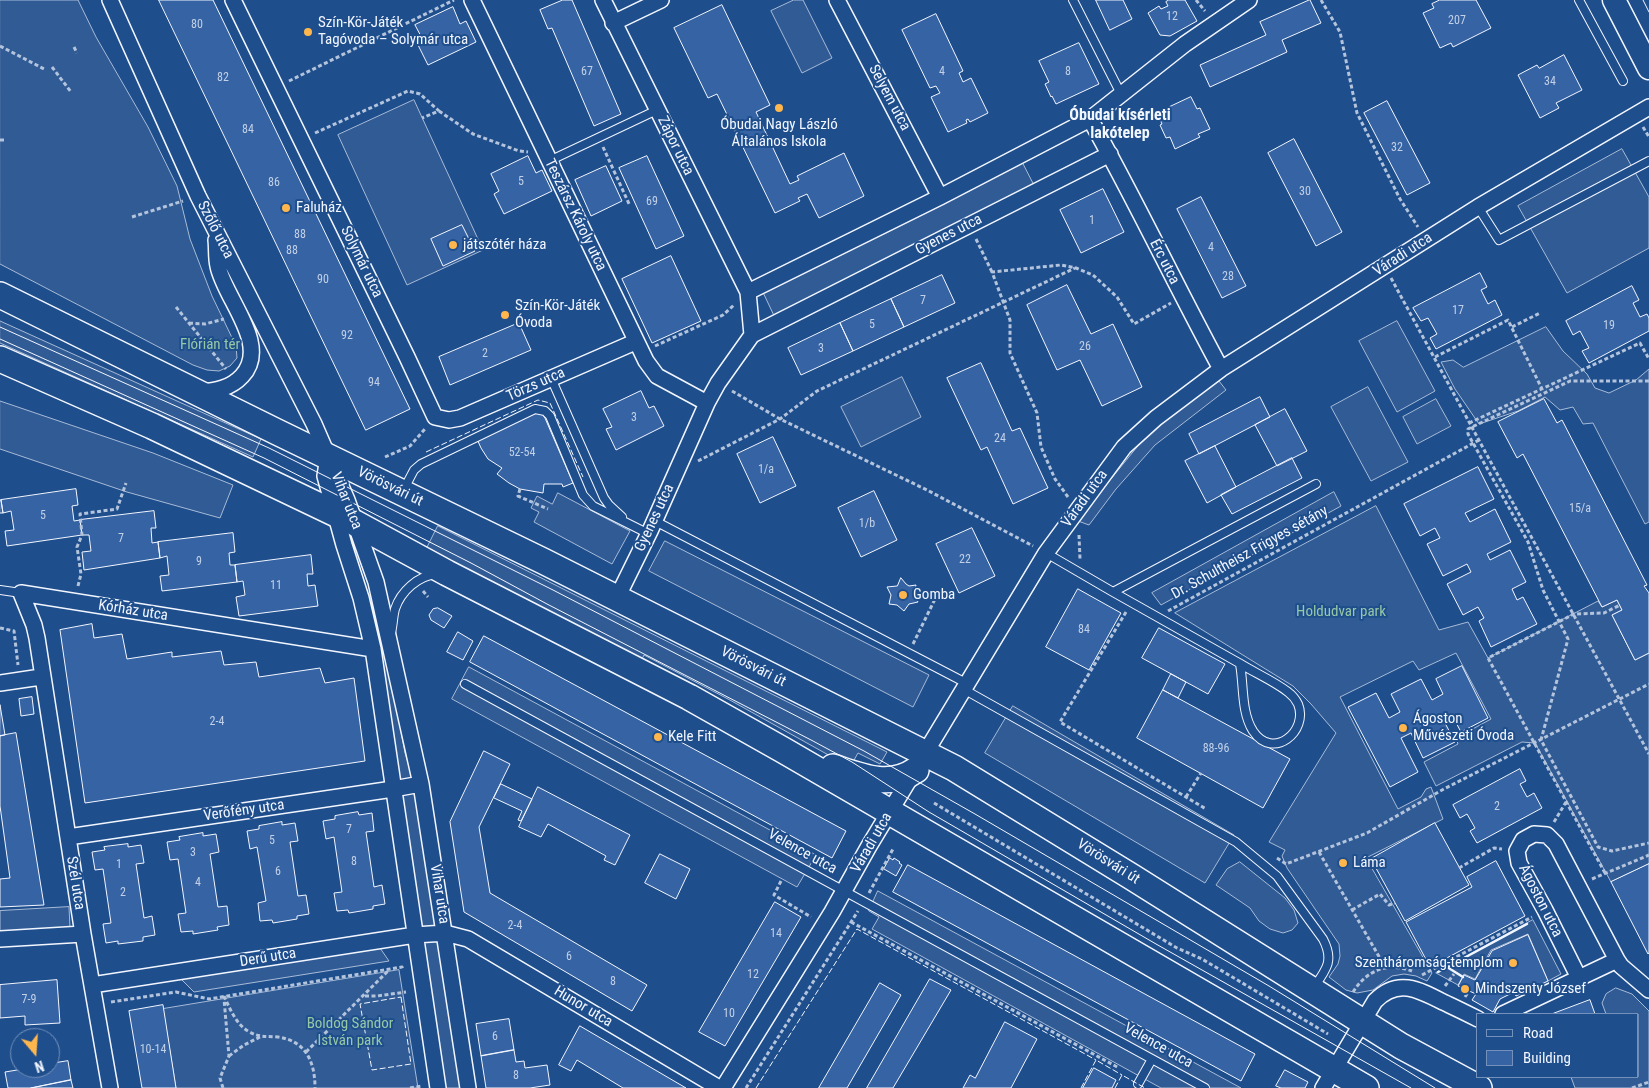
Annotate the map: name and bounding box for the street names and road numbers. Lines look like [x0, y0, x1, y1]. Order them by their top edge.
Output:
street label: Selyem utca [864, 62, 914, 134]
street label: Zápor utca [653, 113, 697, 179]
street label: Teszársz Károly utca [540, 156, 610, 274]
street label: Szőlő utca [193, 198, 237, 262]
street label: Gyenes utca [913, 211, 985, 259]
street label: Solymár utca [336, 223, 386, 301]
street label: Váradi utca [1370, 229, 1436, 281]
street label: Érc utca [1145, 237, 1183, 287]
street label: Törzs utca [504, 364, 568, 406]
street label: Vörösvári út [354, 463, 426, 511]
street label: Váradi utca [1058, 467, 1112, 531]
street label: Vihar utca [326, 470, 366, 532]
street label: Gyenes utca [632, 481, 678, 555]
street label: Dr. Schultheisz Frigyes sétány [1169, 502, 1331, 604]
street label: Kórház utca [97, 597, 169, 625]
street label: Vörösvári út [717, 643, 789, 691]
street label: Verőfény utca [202, 796, 286, 826]
street label: Váradi utca [847, 810, 897, 876]
street label: Velence utca [764, 826, 840, 878]
street label: Vörösvári út [1073, 836, 1143, 888]
street label: Szél utca [62, 855, 88, 911]
street label: Ágoston utca [1514, 862, 1566, 940]
street label: Vihar utca [425, 863, 453, 925]
street label: Derű utca [239, 945, 297, 971]
street label: Hunor utca [550, 983, 616, 1031]
street label: Velence utca [1120, 1020, 1196, 1072]

